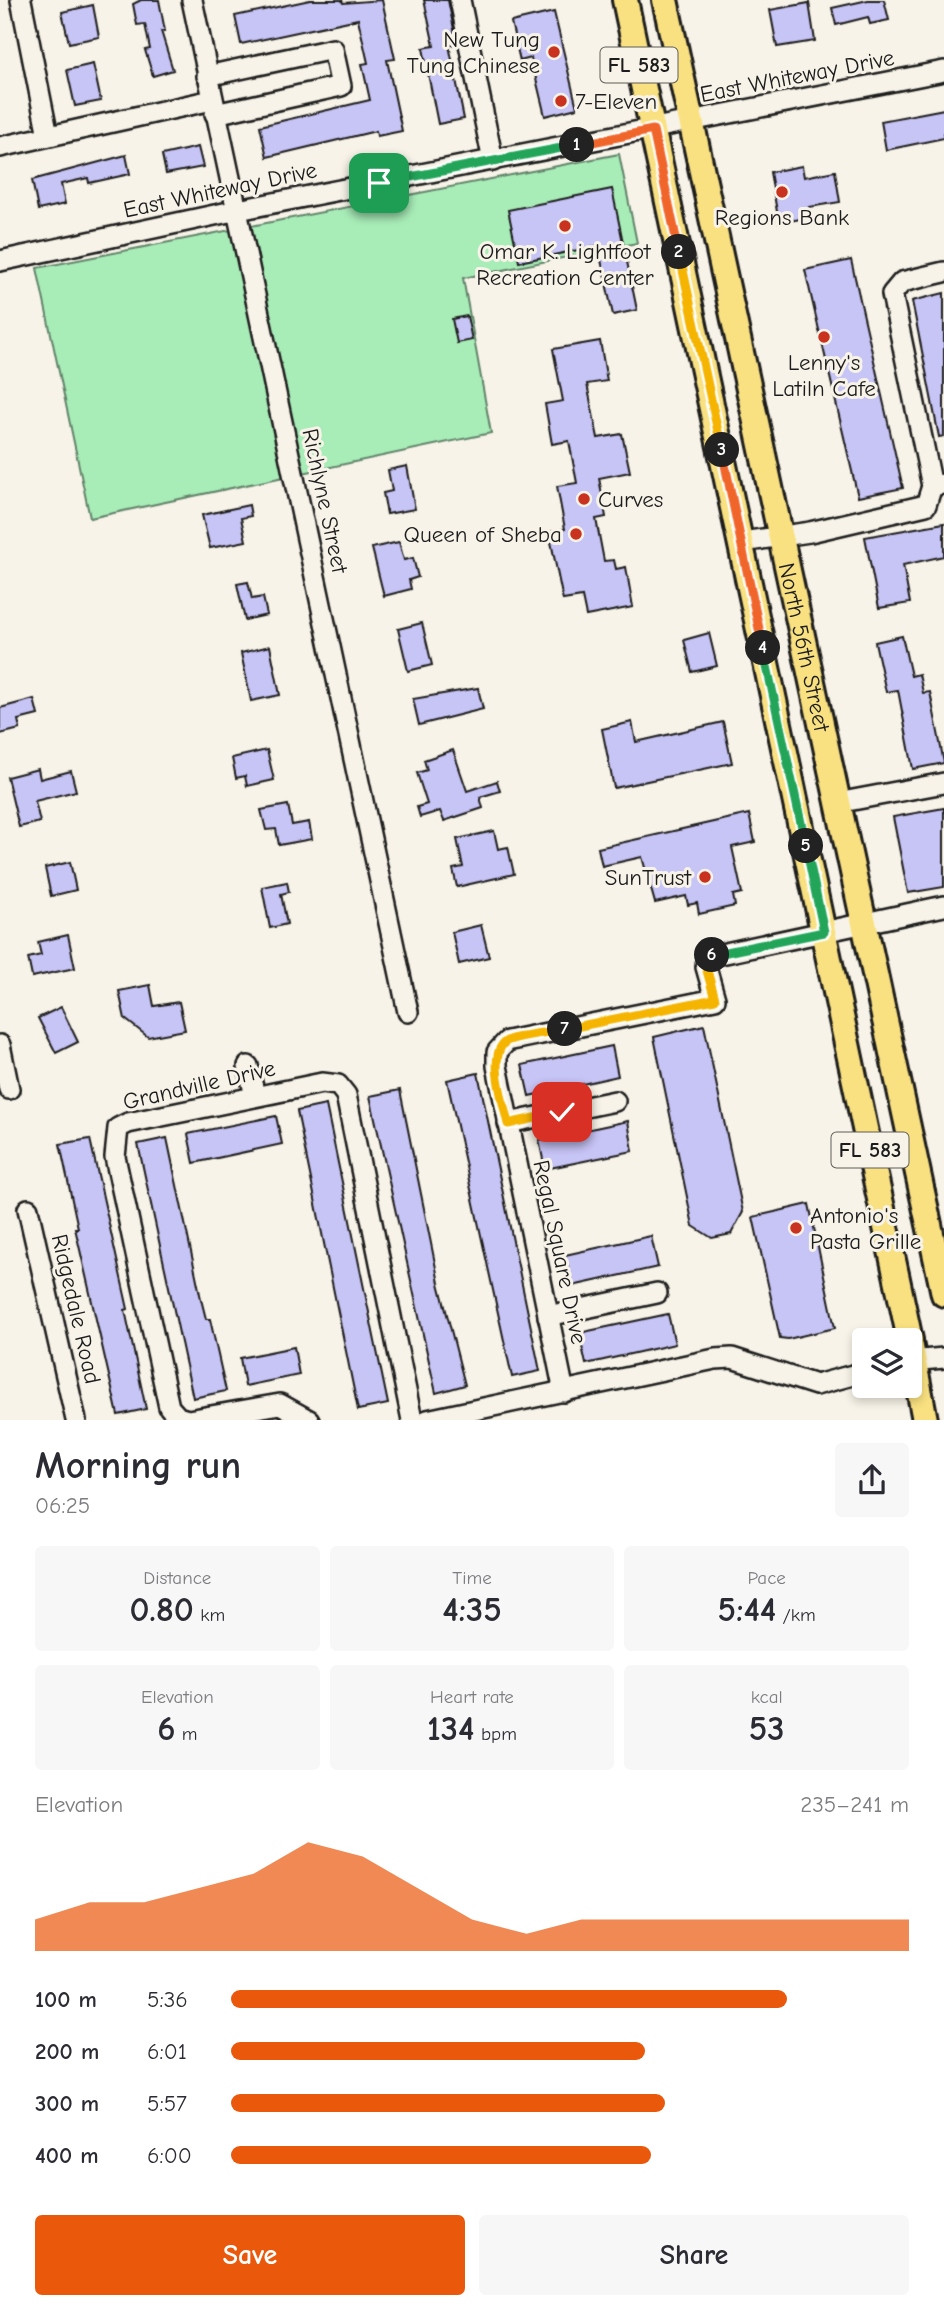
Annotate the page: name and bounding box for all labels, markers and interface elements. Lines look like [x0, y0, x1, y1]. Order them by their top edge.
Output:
place label: New Tung Tung Chinese [407, 26, 540, 79]
marker: New Tung Tung Chinese [546, 44, 562, 60]
street label: East Whiteway Drive [698, 44, 896, 108]
road number: FL 583 [600, 48, 678, 82]
place label: 7-Eleven [575, 88, 657, 115]
marker: 7-Eleven [553, 93, 569, 109]
pin: 1 [560, 128, 594, 162]
text: 1 [573, 133, 580, 155]
pin [349, 153, 409, 213]
street label: East Whiteway Drive [121, 156, 319, 224]
icon: arrive [360, 164, 398, 202]
marker: Regions Bank [774, 184, 790, 200]
place label: Regions Bank [715, 204, 849, 231]
marker: Omar K. Lightfoot Recreation Center [557, 218, 573, 234]
pin: 2 [662, 234, 696, 270]
place label: Omar K. Lightfoot Recreation Center [476, 238, 655, 291]
text: 2 [674, 240, 683, 262]
marker: Lenny's Latiln Cafe [816, 329, 832, 345]
place label: Lenny's Latiln Cafe [772, 349, 876, 402]
street label: Richlyne Street [296, 426, 354, 577]
pin: 3 [704, 433, 740, 468]
text: 3 [717, 438, 726, 460]
place label: Curves [598, 486, 663, 513]
marker: Curves [576, 491, 592, 507]
place label: Queen of Sheba [404, 521, 562, 548]
marker: Queen of Sheba [568, 526, 584, 542]
street label: North 56th Street [773, 560, 836, 736]
pin: 4 [746, 630, 780, 666]
text: 4 [758, 636, 767, 658]
pin: 5 [788, 828, 824, 864]
text: 5 [800, 834, 811, 856]
place label: SunTrust [605, 864, 692, 891]
marker: SunTrust [697, 869, 713, 885]
pin: 6 [694, 937, 730, 972]
text: 6 [707, 943, 716, 965]
pin: 7 [548, 1012, 582, 1046]
text: 7 [560, 1017, 569, 1039]
street label: Grandville Drive [120, 1054, 278, 1116]
pin [532, 1082, 592, 1142]
icon: check [543, 1093, 581, 1131]
road number: FL 583 [832, 1132, 908, 1168]
street label: Regal Square Drive [527, 1158, 593, 1346]
place label: Antonio's Pasta Grille [810, 1202, 921, 1255]
marker: Antonio's Pasta Grille [788, 1220, 804, 1236]
street label: Ridgedale Road [46, 1232, 106, 1386]
map controls [852, 1328, 922, 1398]
button: layers [852, 1328, 922, 1398]
button: share [835, 1443, 909, 1517]
text: Morning run [35, 1444, 241, 1488]
text: 06:25 [35, 1492, 90, 1519]
text: Distance [143, 1567, 211, 1589]
text: Time [452, 1567, 492, 1589]
text: Pace [747, 1567, 786, 1589]
text: 0.80 [130, 1589, 194, 1630]
text: 4:35 [442, 1589, 502, 1630]
text: 5:44 [718, 1589, 776, 1630]
text: km [194, 1604, 225, 1626]
text: /km [776, 1604, 816, 1626]
text: Elevation [141, 1686, 214, 1708]
text: Heart rate [430, 1686, 514, 1708]
text: kcal [751, 1686, 783, 1708]
text: 6 [157, 1708, 175, 1749]
text: 134 [427, 1708, 475, 1749]
text: 53 [749, 1708, 785, 1749]
text: m [175, 1723, 198, 1745]
text: bpm [475, 1723, 517, 1745]
text: Elevation [35, 1791, 123, 1818]
text: 235–241 m [800, 1791, 909, 1818]
text: 100 m [35, 1986, 97, 2013]
text: 5:36 [147, 1986, 188, 2013]
text: 200 m [35, 2038, 99, 2065]
text: 6:01 [147, 2038, 187, 2065]
text: 300 m [35, 2090, 99, 2117]
text: 5:57 [147, 2090, 187, 2117]
text: 400 m [35, 2142, 99, 2169]
text: 6:00 [147, 2142, 192, 2169]
button: Save [35, 2215, 465, 2295]
button: Share [479, 2215, 909, 2295]

